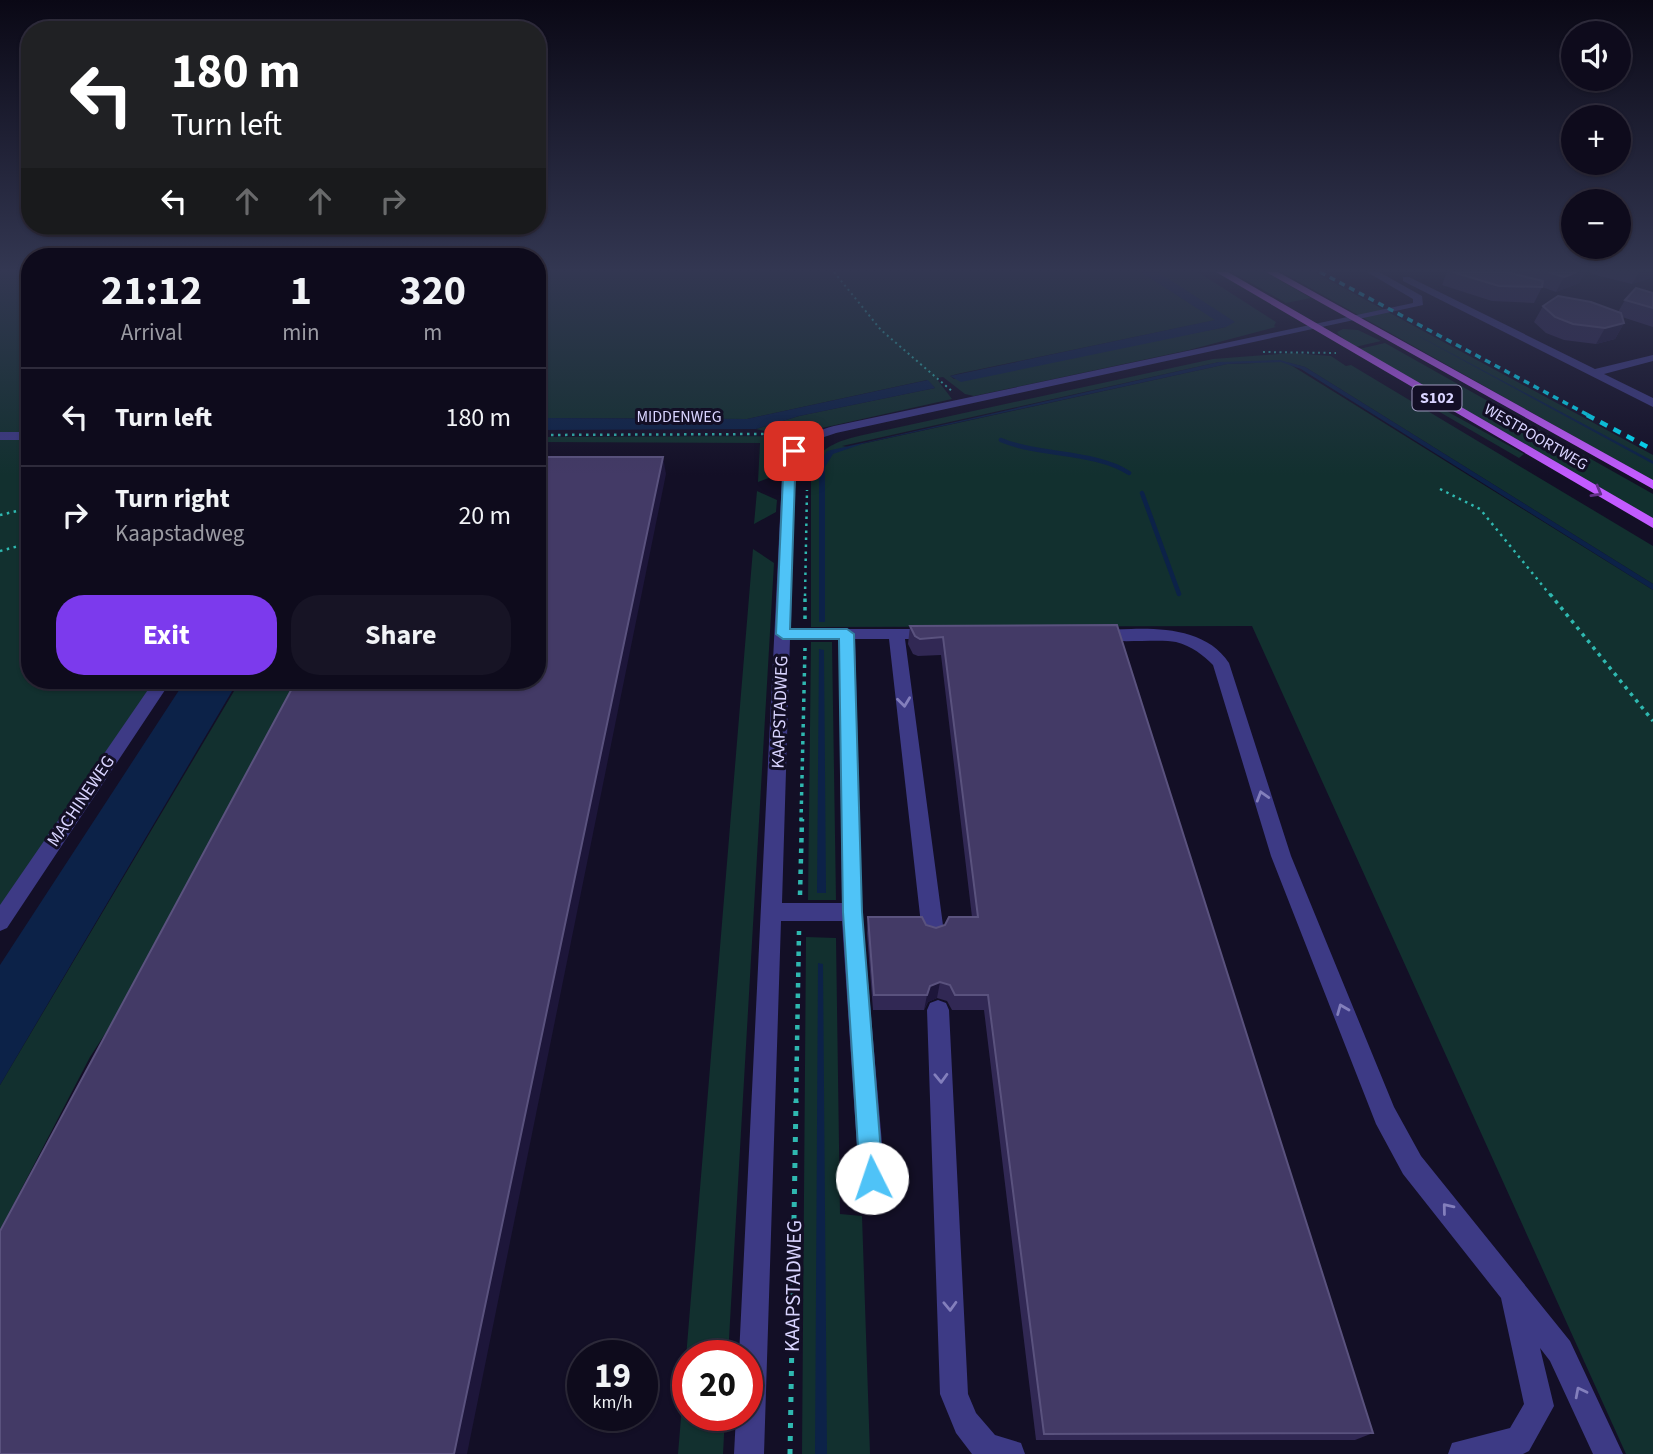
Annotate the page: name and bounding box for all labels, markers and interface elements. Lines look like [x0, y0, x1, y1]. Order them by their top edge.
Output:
map controls [1561, 21, 1631, 259]
button: sound [1561, 21, 1631, 91]
text: 180 m [171, 37, 300, 107]
icon: left [56, 49, 147, 140]
text: Turn left [171, 102, 282, 148]
button: + [1561, 105, 1631, 175]
icon: left [155, 182, 193, 220]
icon: ahead [228, 182, 266, 220]
icon: ahead [301, 182, 339, 220]
icon: right [374, 182, 412, 220]
button: − [1561, 189, 1631, 259]
text: 21:12 [101, 261, 202, 321]
text: 1 [290, 261, 312, 321]
text: 320 [399, 261, 466, 321]
text: Arrival [121, 316, 183, 349]
text: min [282, 316, 320, 349]
text: m [423, 316, 442, 349]
road number: S102 [1412, 386, 1462, 410]
icon: left [56, 398, 94, 436]
street label: WESTPOORTWEG [1480, 398, 1592, 476]
text: Turn left [115, 399, 212, 436]
text: 180 m [445, 399, 511, 436]
street label: MIDDENWEG [636, 406, 722, 428]
pin [764, 421, 824, 481]
icon: arrive [775, 432, 813, 470]
text: Turn right [115, 480, 230, 517]
one-way arrow [1590, 484, 1603, 497]
icon: right [56, 496, 94, 534]
text: 20 m [458, 497, 511, 534]
text: Kaapstadweg [115, 517, 244, 550]
button: Exit [56, 595, 277, 675]
button: Share [291, 595, 511, 675]
street label: KAAPSTADWEG [766, 655, 794, 769]
one-way arrow [897, 696, 912, 708]
street label: MACHINEWEG [41, 750, 121, 852]
one-way arrow [1256, 790, 1270, 802]
one-way arrow [1336, 1003, 1350, 1015]
one-way arrow [934, 1073, 949, 1084]
position arrow [835, 1141, 909, 1215]
one-way arrow [1443, 1204, 1455, 1217]
street label: KAAPSTADWEG [777, 1220, 809, 1352]
one-way arrow [943, 1300, 958, 1311]
speed limit sign: 20 [672, 1340, 763, 1431]
text: 19 [594, 1351, 631, 1401]
one-way arrow [1575, 1387, 1589, 1399]
text: km/h [593, 1390, 632, 1415]

